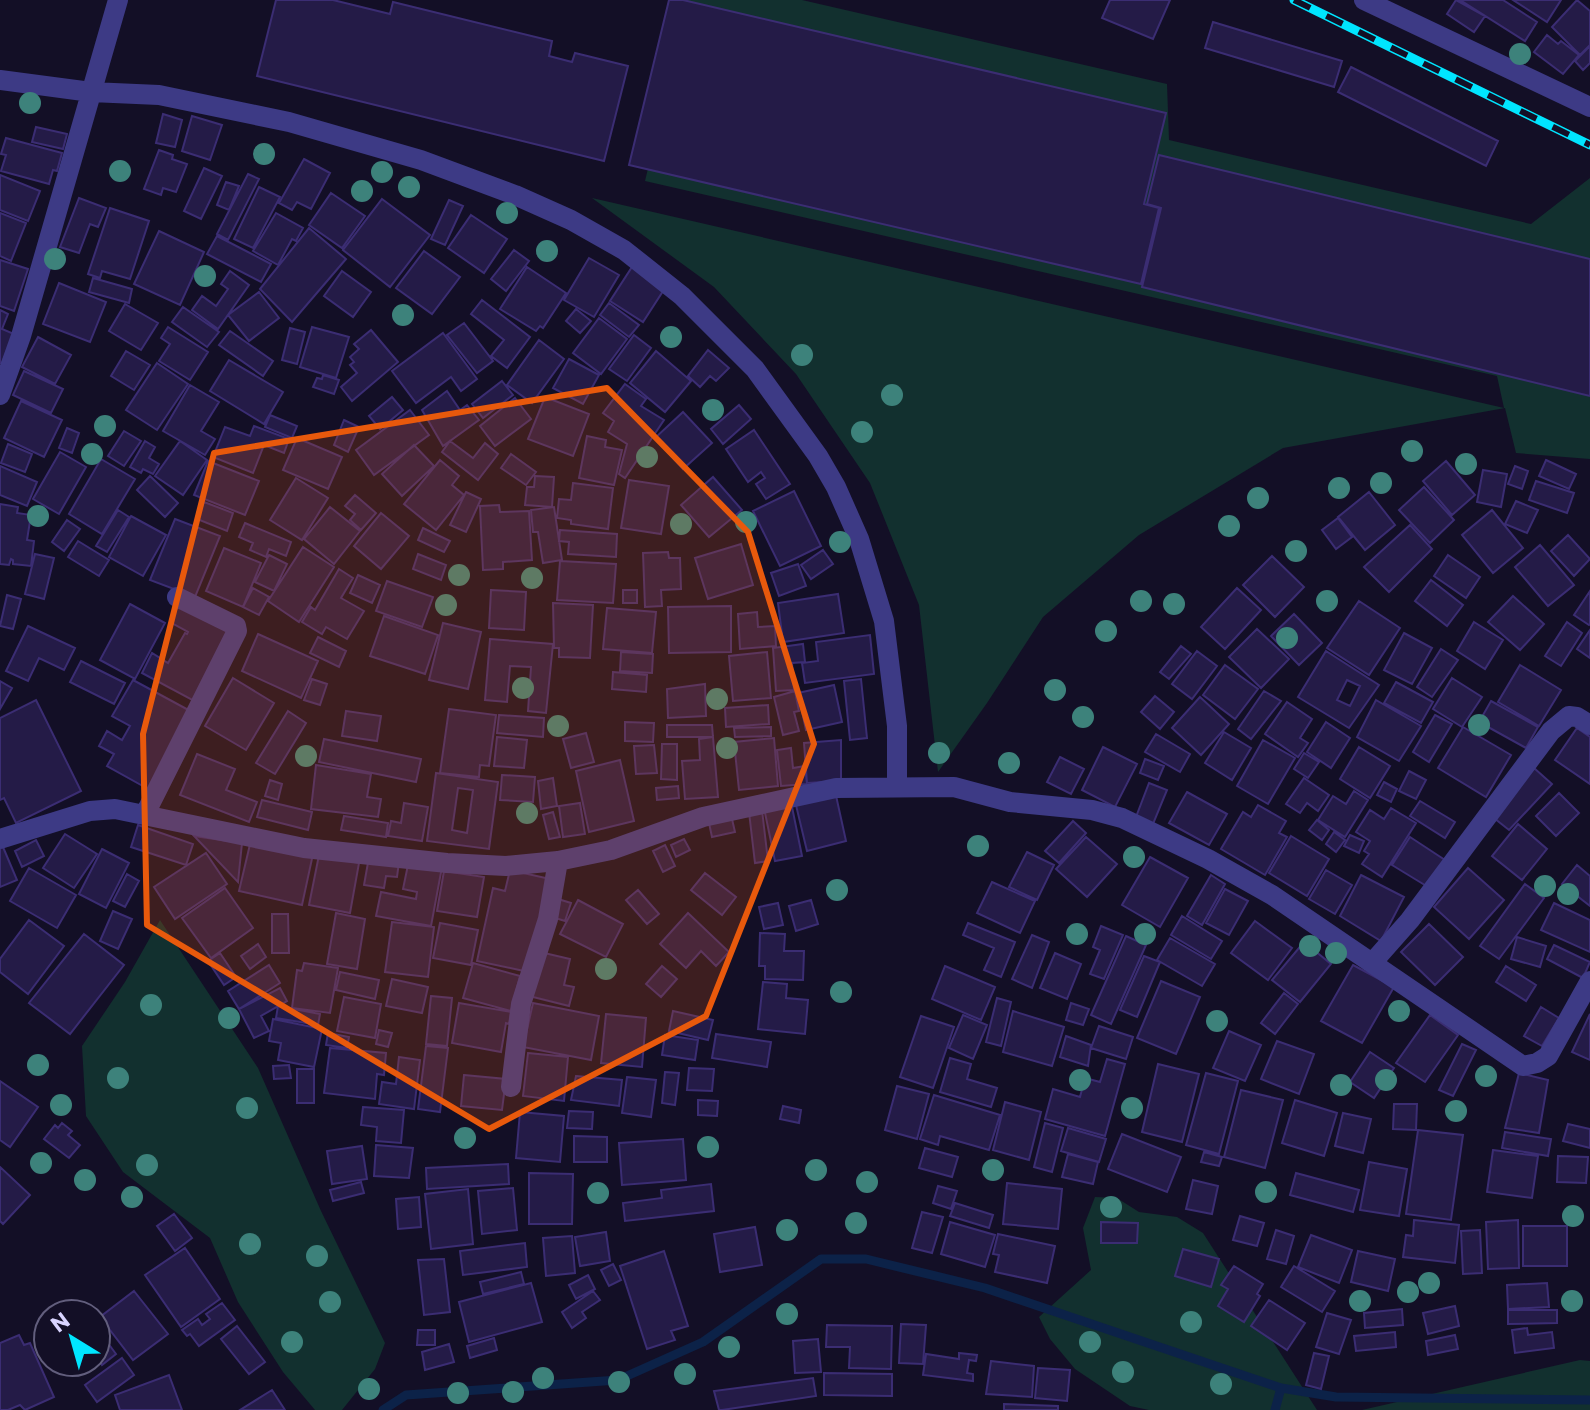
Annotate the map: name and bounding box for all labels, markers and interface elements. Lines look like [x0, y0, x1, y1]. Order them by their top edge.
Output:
north arrow [32, 1298, 112, 1378]
text: N [45, 1306, 74, 1337]

